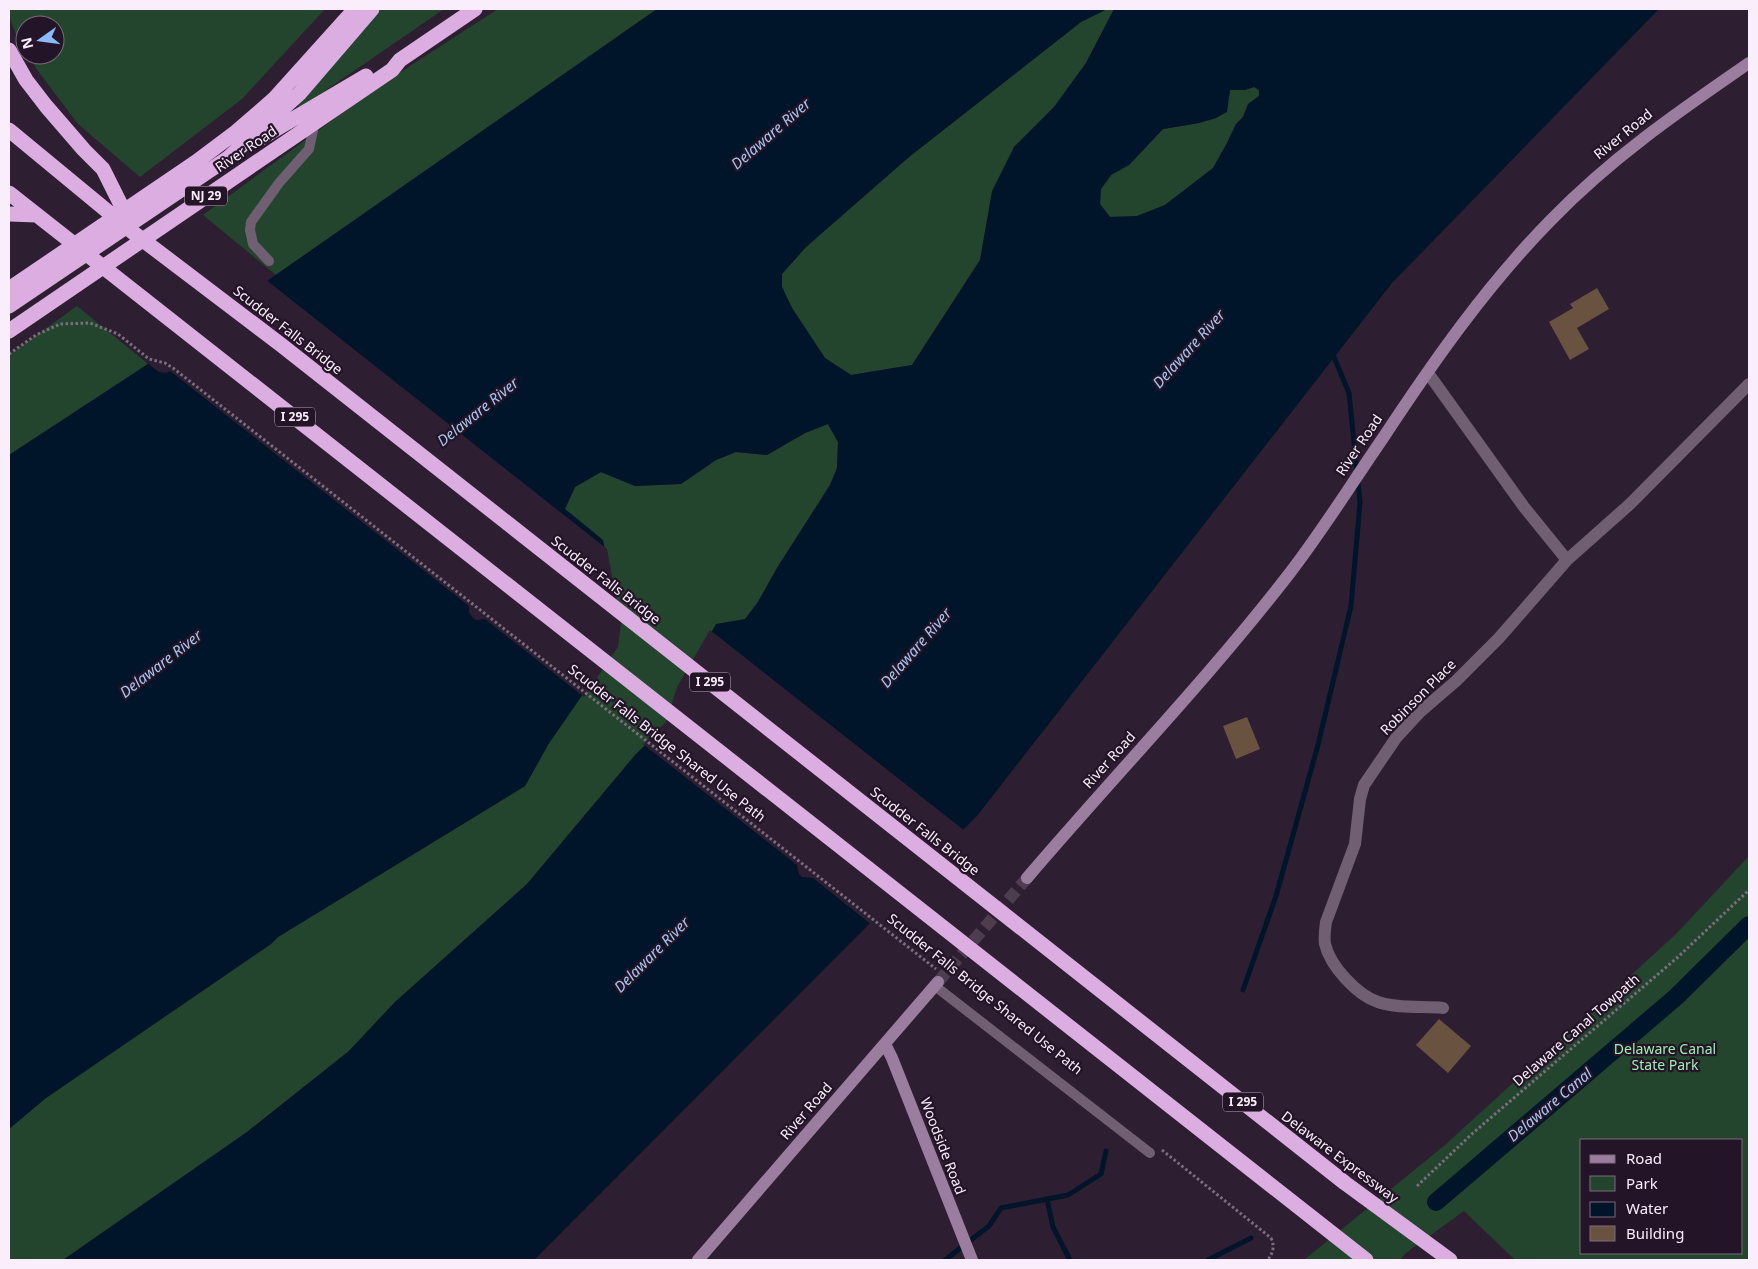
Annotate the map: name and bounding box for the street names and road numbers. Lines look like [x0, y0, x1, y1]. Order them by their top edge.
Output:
street label: River Road [1589, 104, 1656, 163]
street label: River Road [211, 121, 280, 176]
road number: NJ 29 [185, 187, 227, 206]
street label: Scudder Falls Bridge [230, 281, 347, 378]
road number: I 295 [275, 408, 315, 427]
street label: River Road [1331, 410, 1386, 479]
street label: Scudder Falls Bridge [548, 531, 665, 628]
street label: Robinson Place [1376, 654, 1460, 739]
street label: Scudder Falls Bridge Shared Use Path [565, 659, 770, 826]
road number: I 295 [690, 672, 730, 692]
street label: River Road [1078, 727, 1139, 792]
street label: Scudder Falls Bridge [867, 782, 984, 879]
street label: Scudder Falls Bridge Shared Use Path [884, 909, 1087, 1078]
street label: Delaware Canal Towpath [1508, 969, 1643, 1090]
street label: River Road [775, 1078, 836, 1143]
road number: I 295 [1223, 1092, 1263, 1112]
street label: Woodside Road [916, 1095, 971, 1197]
street label: Delaware Expressway [1278, 1106, 1403, 1207]

